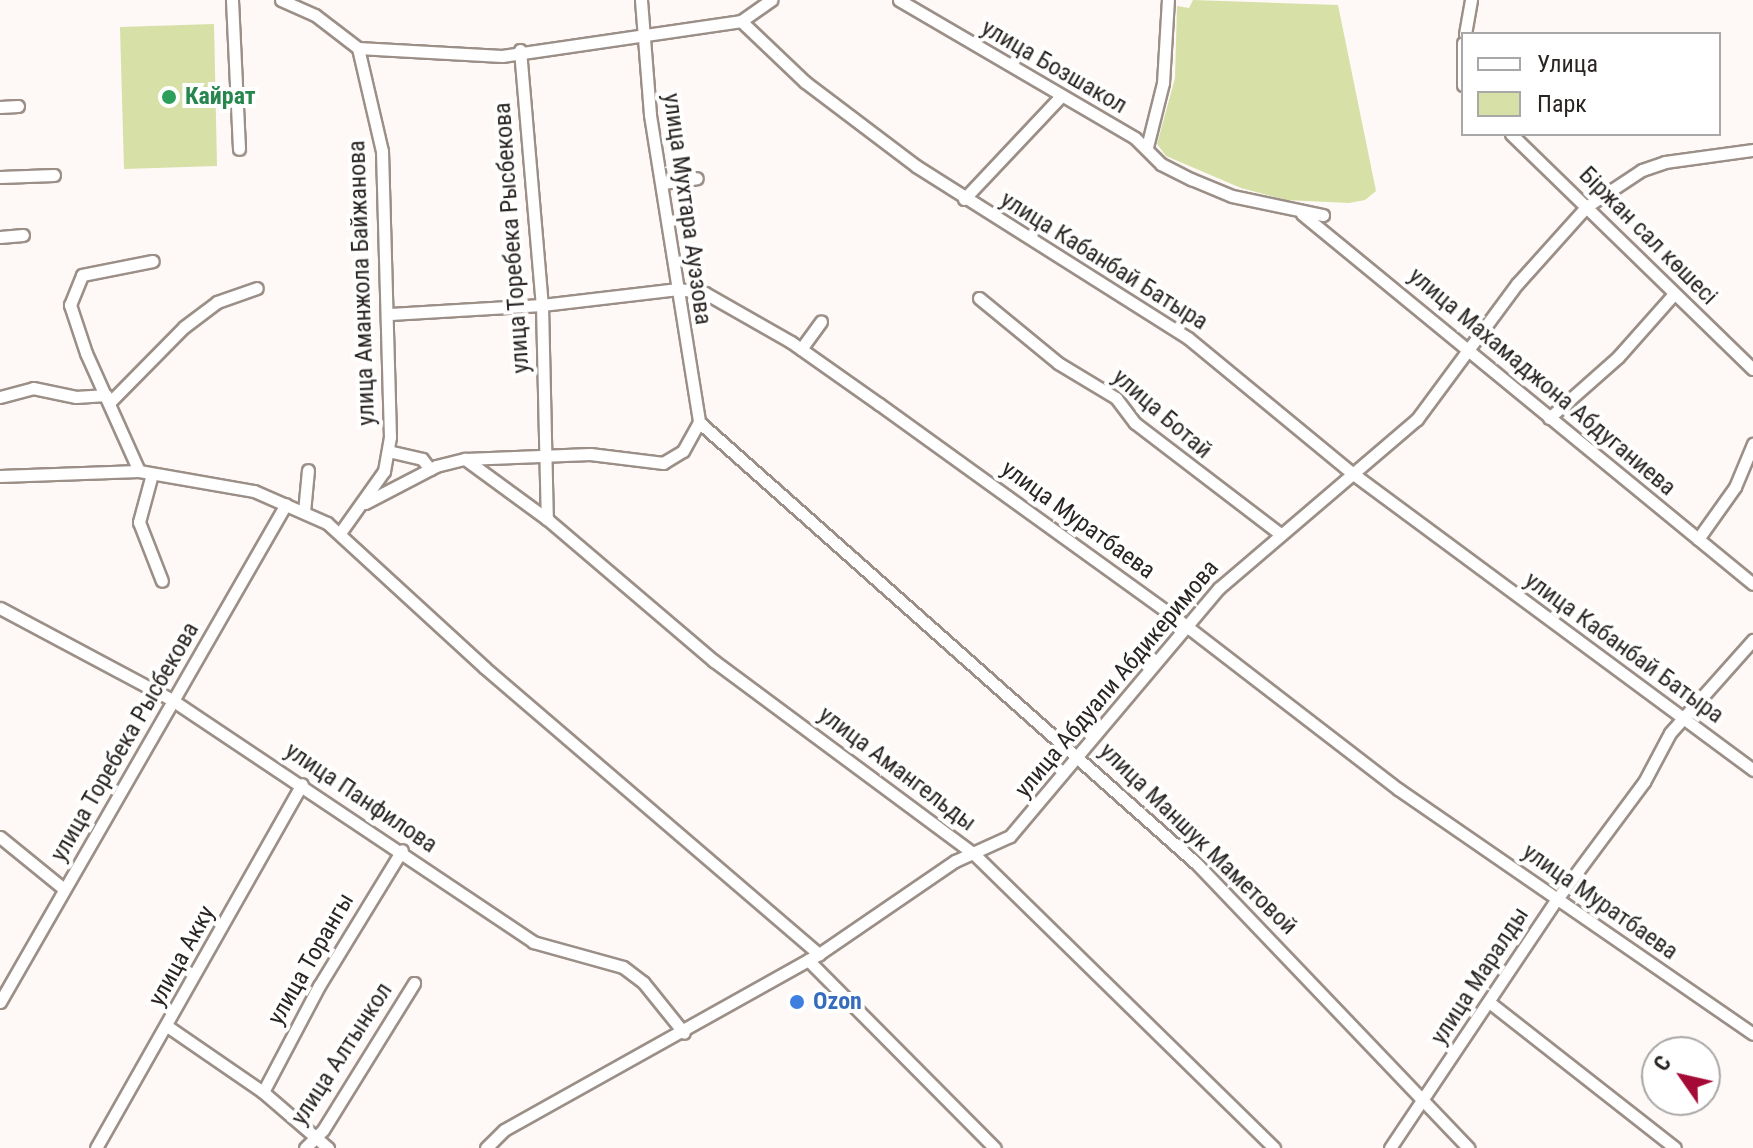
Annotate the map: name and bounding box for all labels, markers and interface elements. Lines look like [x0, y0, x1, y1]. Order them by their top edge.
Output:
street label: улица Бозшакол [976, 14, 1132, 120]
legend [1461, 32, 1721, 136]
text: Улица [1537, 50, 1598, 78]
place label: Кайрат [185, 83, 256, 111]
marker: Кайрат [160, 88, 178, 106]
text: Парк [1537, 90, 1587, 118]
street label: улица Мухтара Ауэзова [656, 91, 718, 327]
street label: улица Торебека Рысбекова [488, 101, 536, 375]
street label: улица Аманжола Байжанова [343, 140, 381, 426]
street label: Біржан сал көшесі [1573, 161, 1723, 311]
street label: улица Кабанбай Батыра [995, 185, 1213, 337]
street label: улица Махамаджона Абдуганиева [1403, 262, 1681, 502]
street label: улица Ботай [1106, 363, 1218, 465]
street label: улица Муратбаева [996, 455, 1160, 585]
street label: улица Абдуали Абдикеримова [1009, 554, 1225, 804]
street label: улица Кабанбай Батыра [1519, 566, 1729, 730]
street label: улица Торебека Рысбекова [45, 617, 205, 867]
street label: улица Амангельды [813, 700, 981, 838]
street label: улица Панфилова [279, 736, 443, 860]
street label: улица Маншук Маметовой [1093, 737, 1303, 941]
street label: улица Муратбаева [1517, 838, 1683, 966]
street label: улица Торангы [262, 888, 360, 1030]
street label: улица Акку [143, 901, 221, 1011]
street label: улица Маралды [1425, 902, 1535, 1050]
street label: улица Алтынкол [285, 977, 399, 1131]
place label: Ozon [813, 988, 862, 1016]
marker: Ozon [788, 993, 806, 1011]
north arrow [1641, 1036, 1721, 1116]
text: С [1648, 1051, 1676, 1076]

